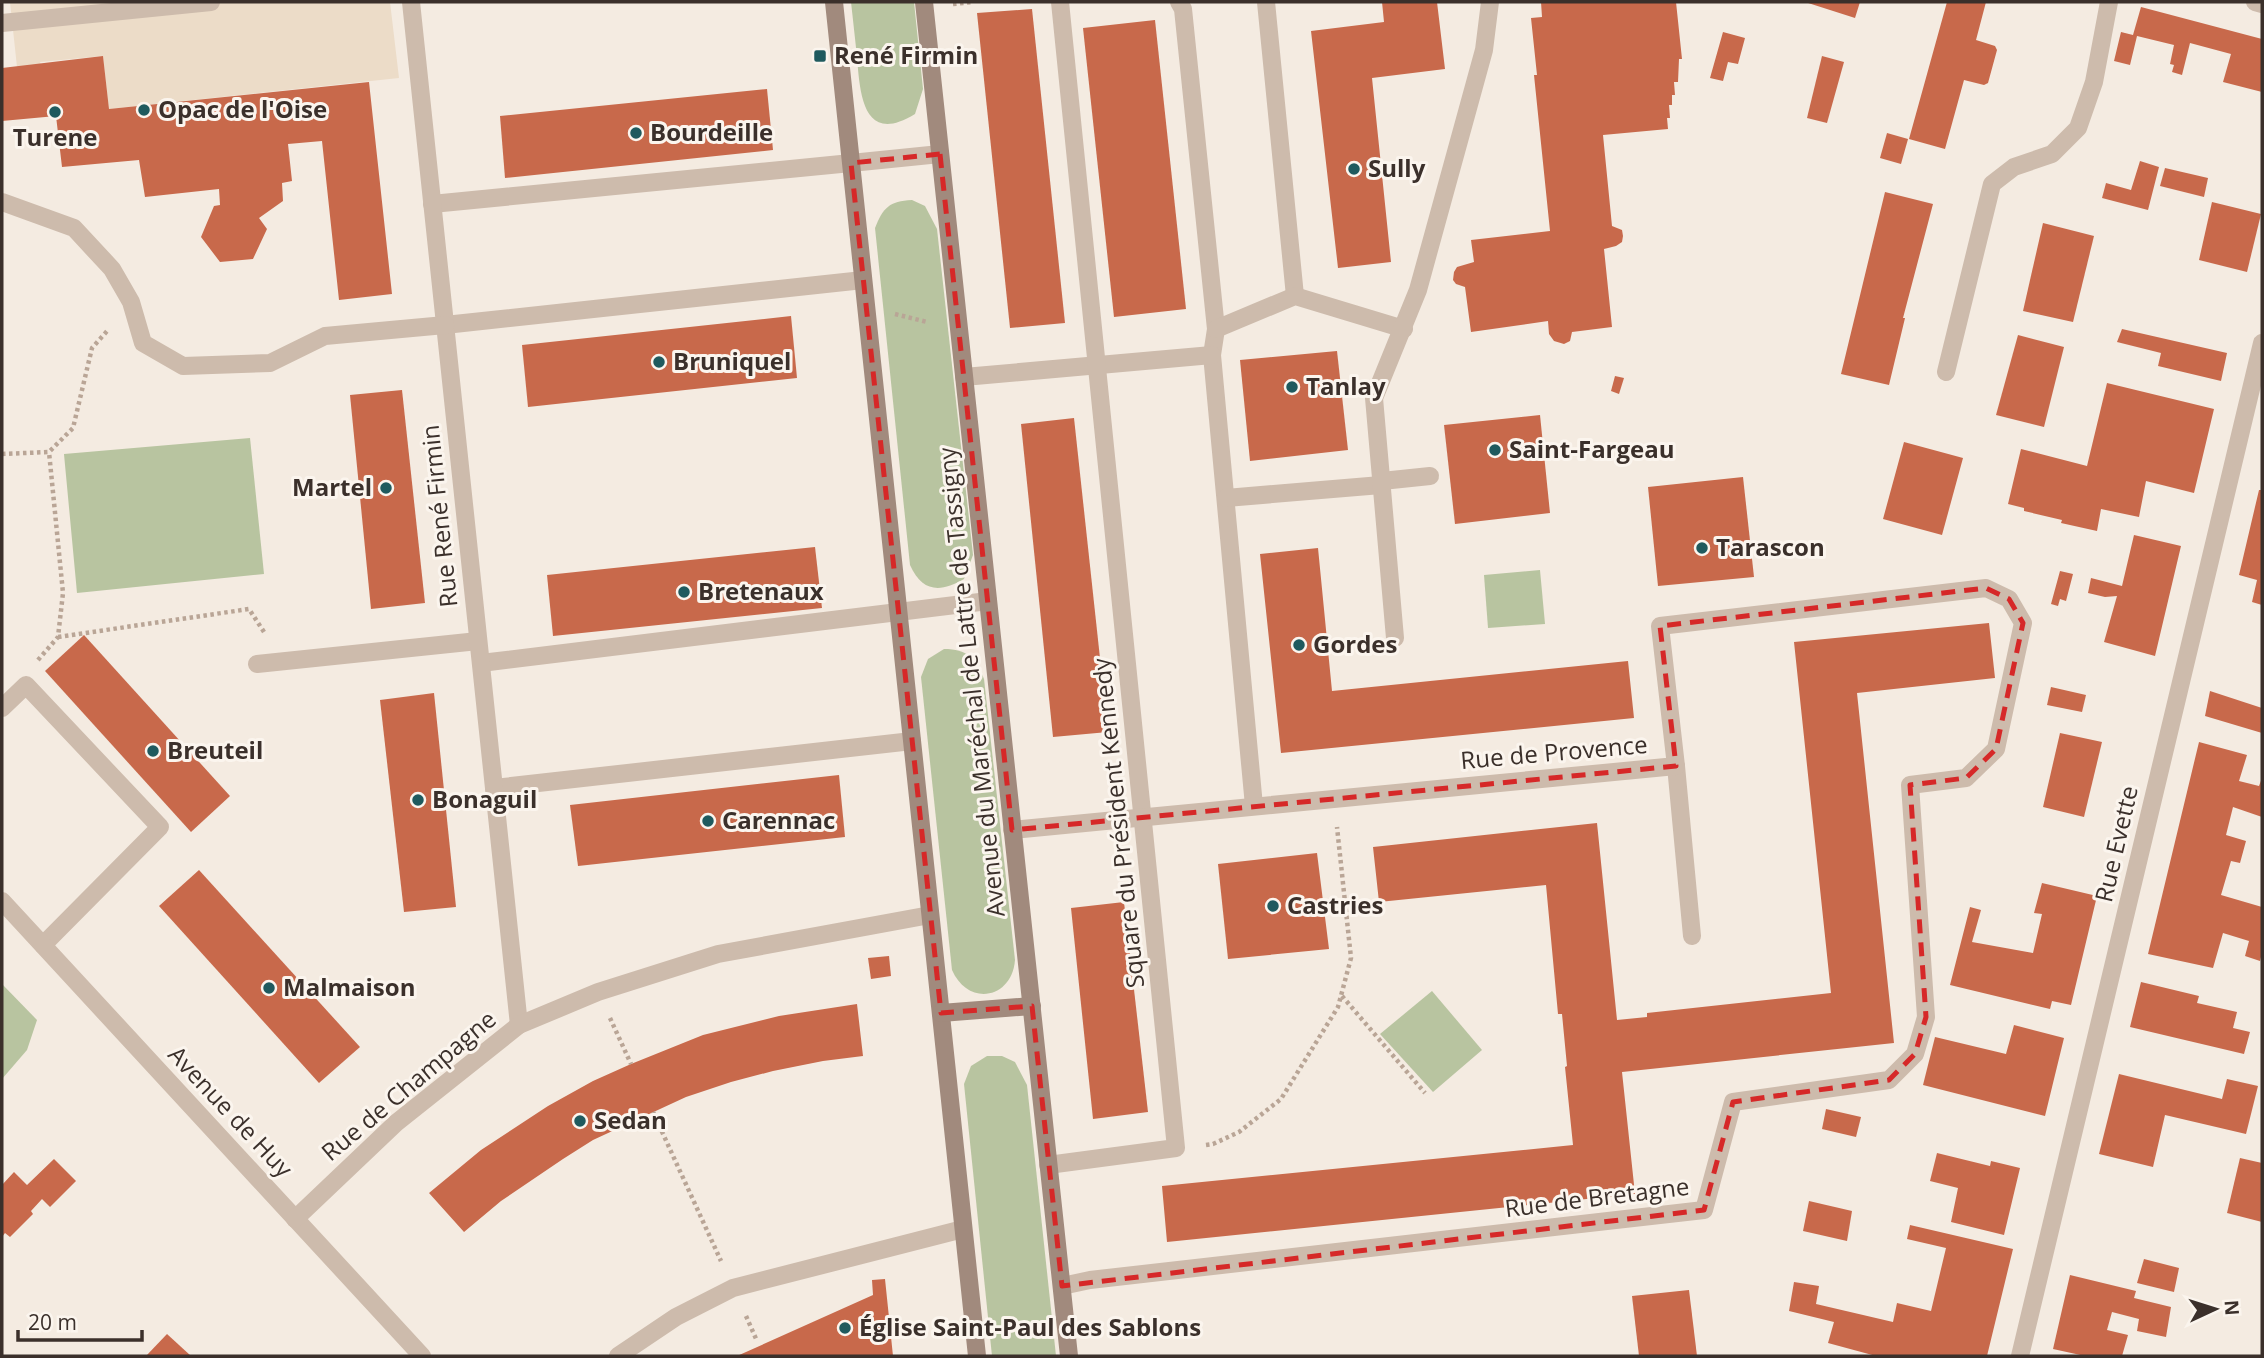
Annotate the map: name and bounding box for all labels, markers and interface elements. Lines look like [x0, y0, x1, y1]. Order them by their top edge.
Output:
place label: René Firmin [834, 38, 978, 71]
marker: René Firmin [812, 48, 828, 64]
place label: Opac de l'Oise [158, 92, 327, 125]
marker: Opac de l'Oise [136, 102, 152, 118]
marker: Turene [47, 104, 63, 120]
place label: Bourdeille [650, 115, 773, 148]
place label: Turene [13, 120, 97, 153]
marker: Bourdeille [628, 125, 644, 141]
place label: Sully [1368, 151, 1426, 184]
marker: Sully [1346, 161, 1362, 177]
place label: Bruniquel [673, 344, 791, 377]
marker: Bruniquel [651, 354, 667, 370]
place label: Tanlay [1306, 369, 1386, 402]
marker: Tanlay [1284, 379, 1300, 395]
street label: Rue René Firmin [413, 423, 464, 609]
place label: Saint-Fargeau [1509, 432, 1675, 465]
marker: Saint-Fargeau [1487, 442, 1503, 458]
street label: Avenue du Maréchal de Lattre de Tassigny [929, 445, 1012, 919]
place label: Martel [292, 470, 372, 503]
marker: Martel [378, 480, 394, 496]
place label: Tarascon [1716, 530, 1825, 563]
marker: Tarascon [1694, 540, 1710, 556]
place label: Bretenaux [698, 574, 824, 607]
marker: Bretenaux [676, 584, 692, 600]
place label: Gordes [1313, 627, 1398, 660]
marker: Gordes [1291, 637, 1307, 653]
street label: Square du Président Kennedy [1084, 656, 1151, 990]
street label: Rue de Provence [1459, 727, 1649, 776]
place label: Breuteil [167, 733, 263, 766]
marker: Breuteil [145, 743, 161, 759]
place label: Bonaguil [432, 782, 537, 815]
street label: Rue Evette [2086, 782, 2145, 905]
marker: Bonaguil [410, 792, 426, 808]
place label: Carennac [722, 803, 835, 836]
marker: Carennac [700, 813, 716, 829]
place label: Castries [1287, 888, 1384, 921]
marker: Castries [1265, 898, 1281, 914]
place label: Malmaison [283, 970, 415, 1003]
marker: Malmaison [261, 980, 277, 996]
street label: Rue de Champagne [314, 1002, 502, 1168]
street label: Avenue de Huy [162, 1038, 301, 1185]
place label: Sedan [594, 1103, 667, 1136]
marker: Sedan [572, 1113, 588, 1129]
street label: Rue de Bretagne [1503, 1169, 1691, 1224]
north arrow [2180, 1274, 2250, 1344]
scale bar [18, 1298, 142, 1342]
text: N [2218, 1299, 2245, 1316]
text: 20 m [28, 1308, 77, 1336]
place label: Église Saint-Paul des Sablons [859, 1310, 1201, 1343]
marker: Église Saint-Paul des Sablons [837, 1320, 853, 1336]

